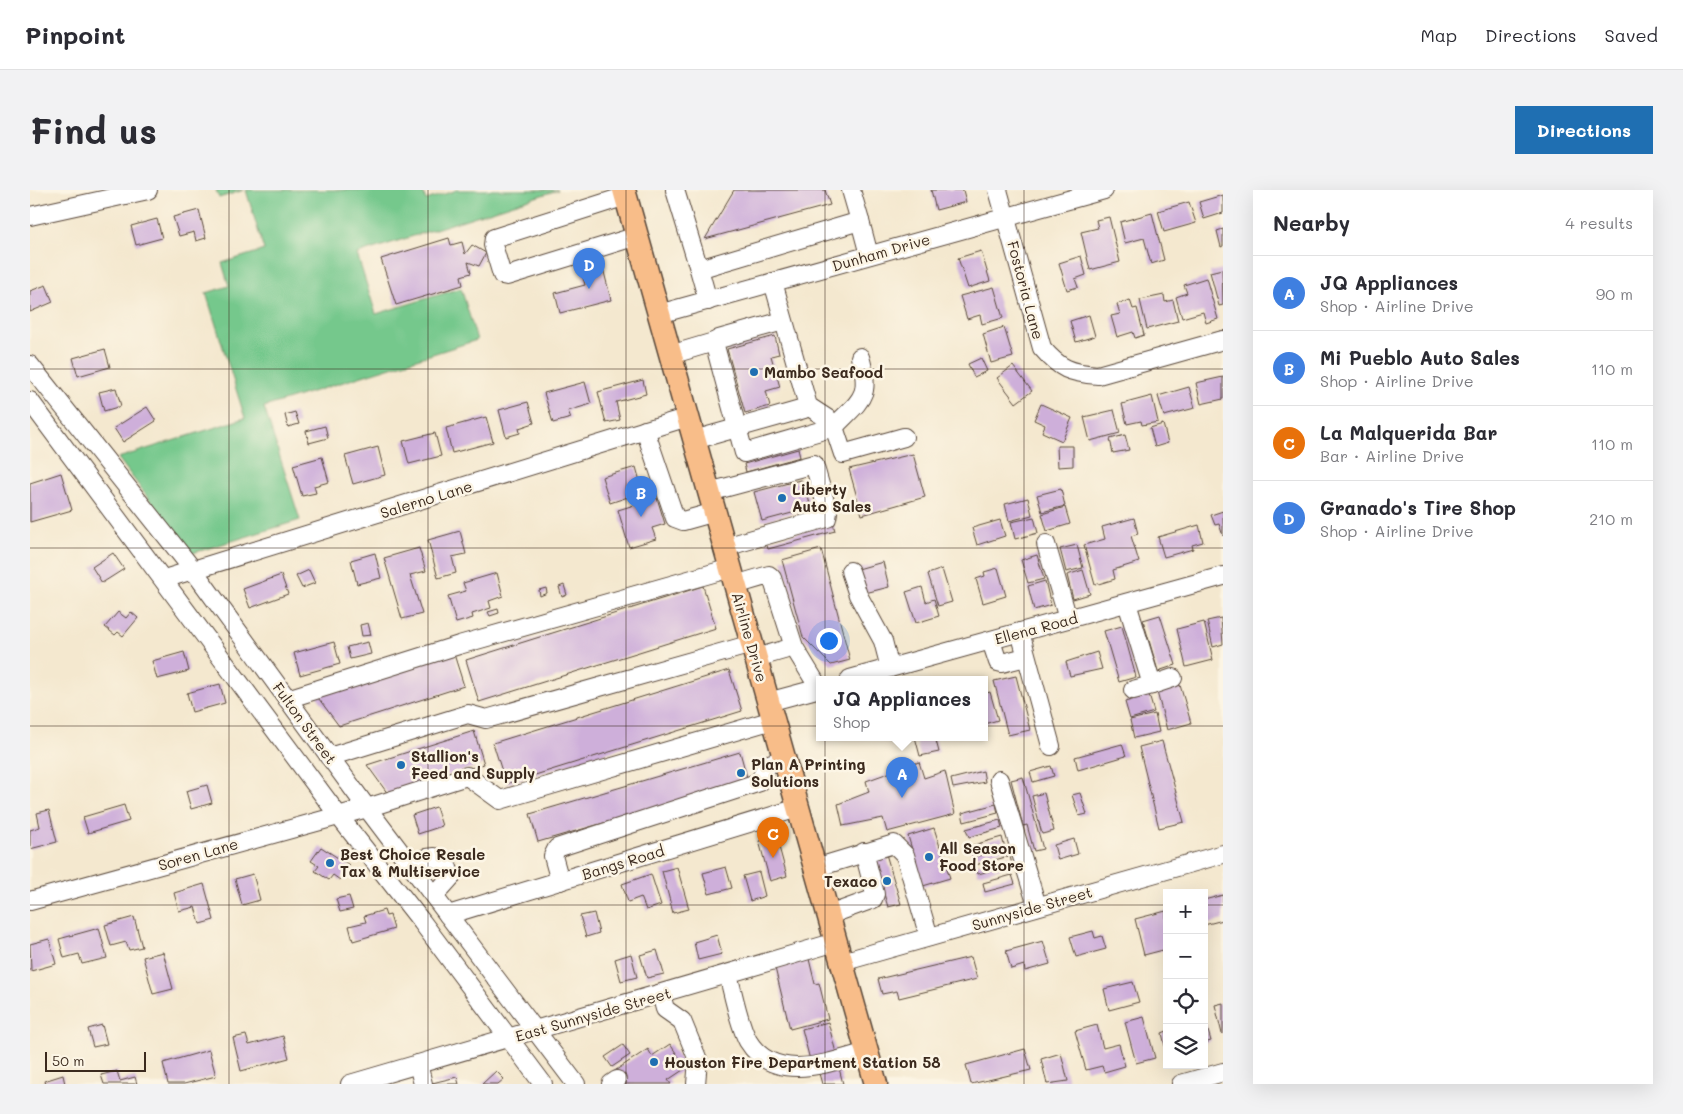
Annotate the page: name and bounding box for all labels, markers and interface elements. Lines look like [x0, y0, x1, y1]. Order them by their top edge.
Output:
text: Pinpoint [25, 19, 126, 50]
text: Map [1420, 23, 1457, 47]
text: Directions [1485, 23, 1577, 47]
text: Saved [1605, 23, 1658, 47]
button: Directions [1515, 106, 1653, 154]
text: Find us [30, 107, 157, 153]
text: Nearby [1273, 209, 1350, 236]
text: 4 results [1565, 212, 1633, 233]
street label: Dunham Drive [830, 228, 932, 276]
street label: Fostoria Lane [1003, 239, 1049, 341]
pin: D [573, 248, 605, 289]
text: JQ Appliances [1320, 270, 1458, 295]
text: A [1283, 283, 1295, 304]
text: 90 m [1596, 283, 1633, 304]
text: Shop · Airline Drive [1320, 295, 1474, 316]
text: Mi Pueblo Auto Sales [1320, 345, 1520, 370]
text: B [1284, 358, 1294, 379]
text: 110 m [1591, 358, 1633, 379]
place label: Mambo Seafood [764, 362, 883, 382]
marker: Mambo Seafood [748, 366, 760, 378]
text: Shop · Airline Drive [1320, 370, 1474, 391]
text: La Malquerida Bar [1320, 420, 1497, 445]
text: C [1283, 433, 1295, 454]
text: 110 m [1591, 433, 1633, 454]
text: Bar · Airline Drive [1320, 445, 1464, 466]
street label: Salerno Lane [378, 476, 474, 522]
pin: B [625, 476, 657, 517]
place label: Liberty Auto Sales [792, 479, 871, 516]
marker: Liberty Auto Sales [776, 492, 788, 504]
text: Granado's Tire Shop [1320, 495, 1516, 520]
text: D [1283, 508, 1295, 529]
text: 210 m [1589, 508, 1633, 529]
text: Shop · Airline Drive [1320, 520, 1474, 541]
street label: Airline Drive [728, 590, 772, 684]
street label: Ellena Road [992, 607, 1080, 649]
your location [816, 628, 842, 654]
popup [816, 676, 988, 741]
street label: Fulton Street [268, 678, 342, 768]
text: JQ Appliances [833, 686, 971, 711]
text: Shop [833, 711, 870, 732]
place label: Stallion's Feed and Supply [411, 746, 535, 783]
place label: Plan A Printing Solutions [751, 754, 865, 791]
pin: A [886, 757, 918, 798]
marker: Stallion's Feed and Supply [395, 759, 407, 771]
marker: Plan A Printing Solutions [735, 767, 747, 779]
pin: C [757, 817, 789, 858]
street label: Soren Lane [156, 833, 240, 875]
place label: All Season Food Store [939, 838, 1024, 875]
street label: Bangs Road [579, 840, 667, 884]
place label: Best Choice Resale Tax & Multiservice [340, 844, 485, 881]
marker: All Season Food Store [923, 851, 935, 863]
marker: Best Choice Resale Tax & Multiservice [324, 857, 336, 869]
place label: Texaco [824, 871, 877, 891]
marker: Texaco [881, 875, 893, 887]
street label: Sunnyside Street [969, 881, 1095, 935]
map controls [1163, 889, 1208, 1069]
button: + [1163, 889, 1208, 934]
button: − [1163, 934, 1208, 979]
button: locate [1163, 979, 1208, 1024]
street label: East Sunnyside Street [513, 982, 673, 1046]
button: layers [1163, 1024, 1208, 1069]
scale bar [45, 1049, 146, 1072]
text: 50 m [52, 1051, 84, 1070]
place label: Houston Fire Department Station 58 [664, 1052, 940, 1072]
marker: Houston Fire Department Station 58 [648, 1056, 660, 1068]

